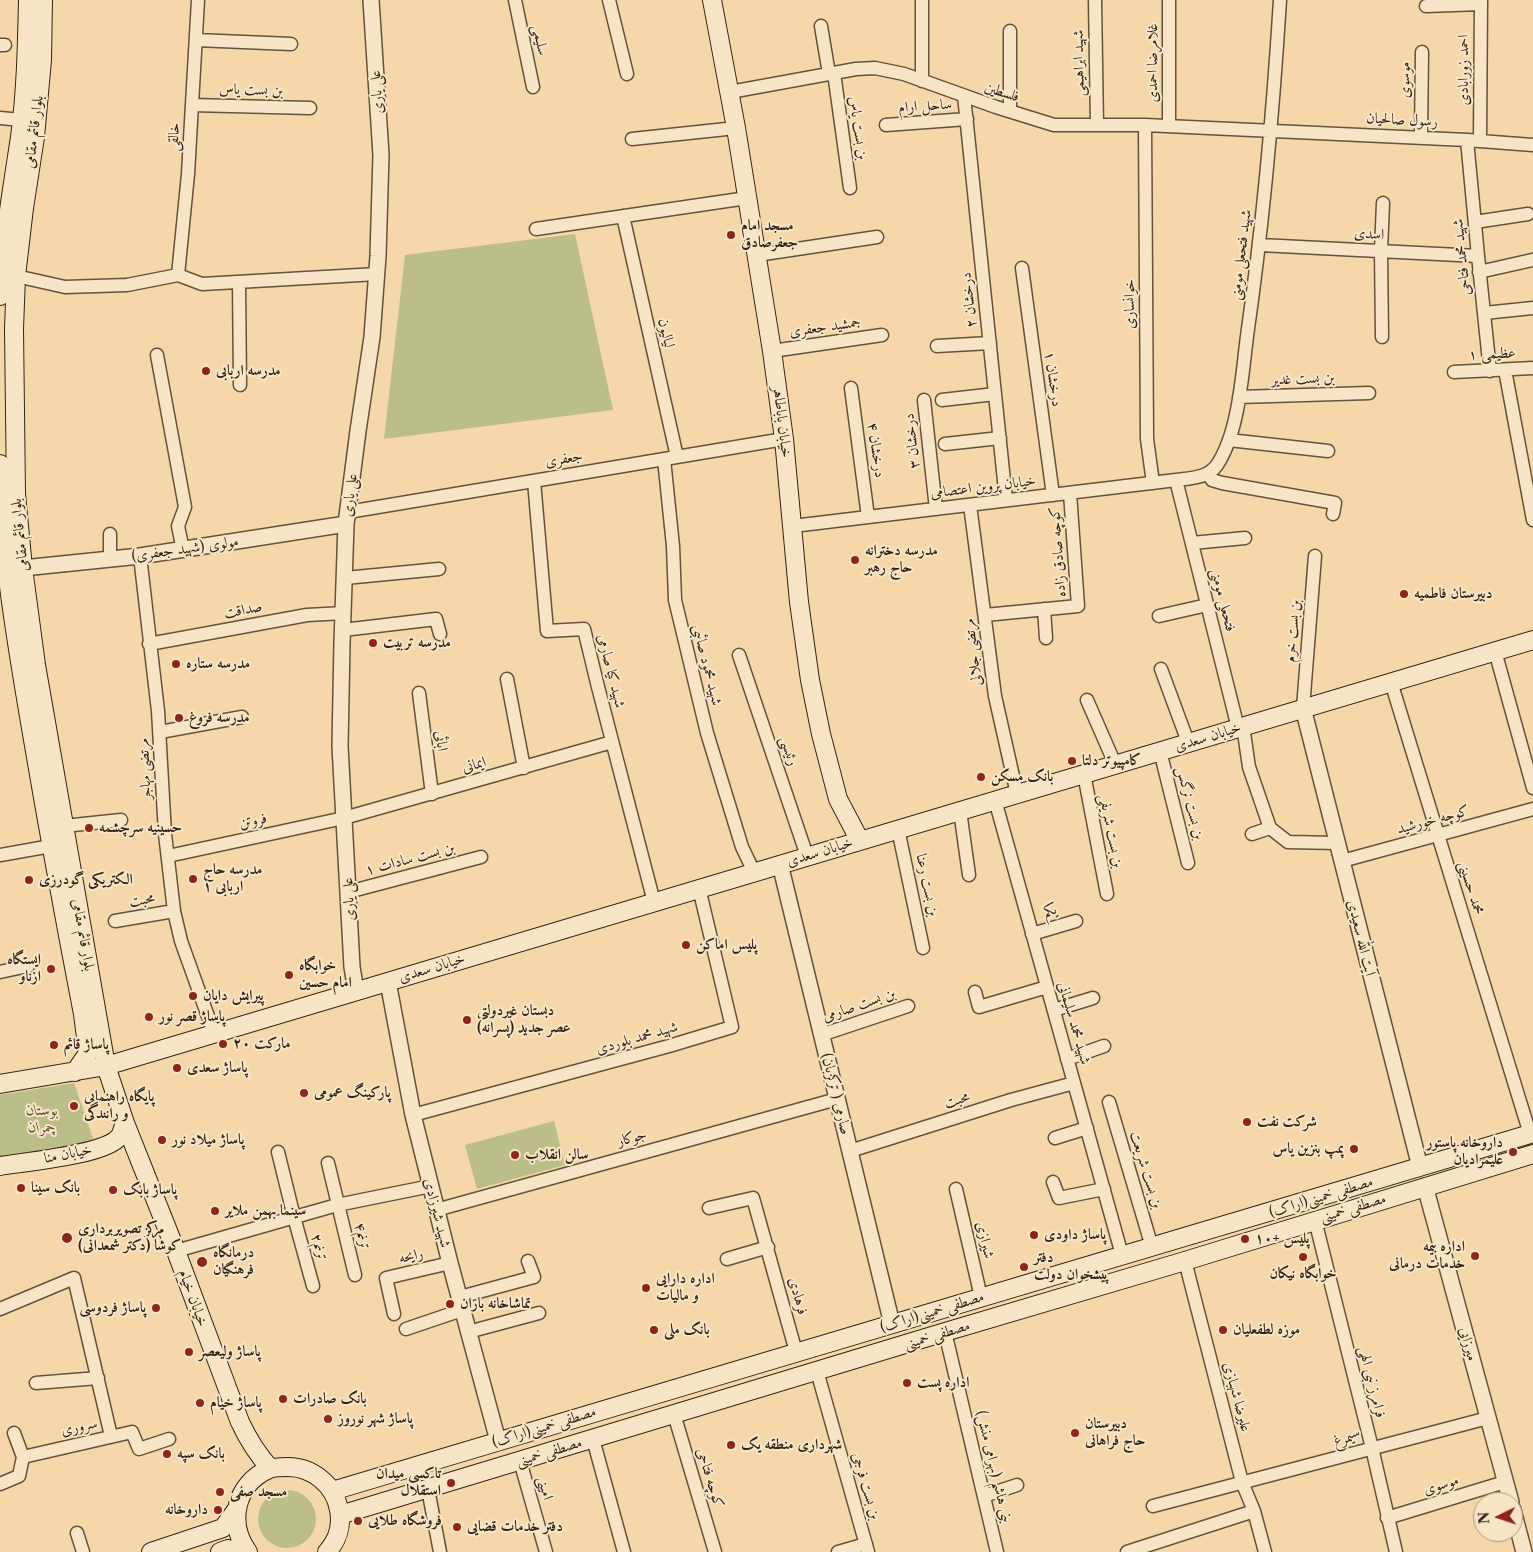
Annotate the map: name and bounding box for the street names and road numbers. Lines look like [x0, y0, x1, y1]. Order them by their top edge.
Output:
street label: سلیمی [528, 23, 552, 57]
street label: غلامرضا احمدی [1144, 23, 1162, 103]
street label: شهید ابراهیمی [1069, 30, 1089, 96]
street label: احمد زورابادی [1455, 35, 1473, 105]
street label: موسوی [1396, 62, 1414, 98]
street label: علی یاری [367, 70, 387, 114]
street label: فلسطین [982, 78, 1022, 106]
street label: بن بست یاس [219, 80, 283, 100]
street label: بلوار قائم مقامی [21, 95, 47, 169]
street label: بن بست یاس [845, 95, 871, 161]
street label: ساحل ارام [897, 95, 953, 117]
street label: رسول صالحیان [1366, 109, 1438, 131]
street label: خالقی [164, 122, 184, 152]
street label: شهید فتحعلی مومنی [1227, 209, 1255, 301]
street label: شهید محمد فتاحی [1449, 218, 1475, 296]
street label: اسدی [1353, 224, 1385, 244]
street label: درخشان ۲ [957, 271, 981, 329]
street label: خوانساری [1121, 279, 1139, 329]
street label: جمشید جعفری [788, 313, 862, 341]
street label: لیالیون [654, 316, 678, 350]
street label: عظیمی ۱ [1468, 344, 1516, 364]
street label: درخشان ۱ [1040, 350, 1066, 408]
street label: بن بست غدیر [1271, 369, 1335, 389]
street label: خیابان باباطاهر [769, 385, 795, 459]
street label: درخشان ۳ [900, 412, 924, 470]
street label: درخشان ۴ [863, 421, 889, 479]
street label: جعفری [544, 447, 584, 471]
street label: علی یاری [338, 472, 362, 518]
street label: خیابان پروین اعتصامی [929, 472, 1037, 502]
street label: بلوار قائم مقامی [7, 498, 33, 572]
street label: کوچه صادق زاده [1046, 506, 1070, 598]
street label: مولوی (شهید جعفری) [130, 533, 240, 565]
street label: فتحعلی مومنی [1206, 567, 1240, 633]
street label: صداقت [222, 597, 264, 623]
street label: بن بست خرم [1281, 599, 1305, 663]
street label: مرتضی جلالی [960, 617, 986, 687]
street label: شهید محمود صائبی [688, 623, 726, 707]
street label: شهید کیا صارمی [593, 632, 629, 710]
street label: خیابان سعدی [1173, 718, 1243, 756]
street label: ابائی [431, 730, 451, 752]
street label: رئیسی [776, 734, 802, 768]
street label: مرتضی مهاجر [134, 737, 156, 801]
street label: ایمانی [460, 753, 488, 777]
street label: بن بست نرگس [1172, 764, 1208, 842]
street label: بن بست شریفی [1095, 793, 1127, 869]
street label: کوچه خورشید [1395, 802, 1471, 838]
street label: فروتن [237, 809, 269, 833]
street label: خیابان سعدی [785, 833, 855, 871]
street label: بن بست سادات ۱ [363, 838, 457, 880]
street label: بن بست رعنا [912, 852, 942, 918]
street label: محمد حسینی [1454, 859, 1488, 917]
street label: علی یاری [339, 877, 359, 921]
street label: محبت [128, 889, 156, 911]
street label: بلوار قائم مقامی [68, 897, 98, 973]
street label: آیت الله سعیدی [1343, 898, 1379, 978]
street label: یکم [1041, 901, 1059, 921]
street label: خیابان سعدی [397, 949, 467, 987]
street label: شهید محمد سلیمانی [1054, 980, 1094, 1066]
street label: بن بست صارمی [820, 984, 898, 1026]
street label: شهید محمد بلوردی [594, 1018, 680, 1058]
street label: صارمی ( ترکزبان) [817, 1051, 855, 1137]
street label: محبت [942, 1087, 972, 1113]
street label: جوکار [615, 1125, 649, 1151]
street label: بن بست شریعت [1126, 1129, 1166, 1211]
street label: خیابان منا [42, 1141, 94, 1167]
street label: مصطفی خمینی(اراک) [1267, 1173, 1375, 1221]
street label: شهید شیرزادی [420, 1176, 454, 1250]
street label: مصطفی خمینی [1318, 1189, 1388, 1227]
street label: شیرازی [972, 1220, 998, 1260]
street label: ترنم۴ [350, 1221, 374, 1251]
street label: ترنم۲ [307, 1232, 331, 1262]
street label: رایحه [397, 1244, 425, 1268]
street label: خیابان خیام [174, 1267, 212, 1329]
street label: فرهادی [784, 1275, 812, 1317]
street label: مصطفی خمینی(اراک) [878, 1288, 986, 1336]
street label: مصطفی خمینی [902, 1316, 972, 1354]
street label: میرزایی [1455, 1325, 1481, 1363]
street label: فرامرز نبی الهی [1354, 1344, 1390, 1420]
street label: علیرضا شهبازی [1219, 1360, 1255, 1434]
street label: مصطفی خمینی(اراک) [490, 1403, 598, 1451]
street label: بنی هاشم (بهرامی منش) [972, 1409, 1016, 1525]
street label: سروری [59, 1414, 99, 1440]
street label: سیمرغ [1331, 1426, 1363, 1450]
street label: مصطفی خمینی [514, 1433, 584, 1471]
street label: کوچه فتاحی [692, 1446, 728, 1510]
street label: بن بست فرجی [848, 1450, 884, 1522]
street label: موسوی [1421, 1471, 1461, 1499]
street label: امینی [533, 1474, 557, 1502]

